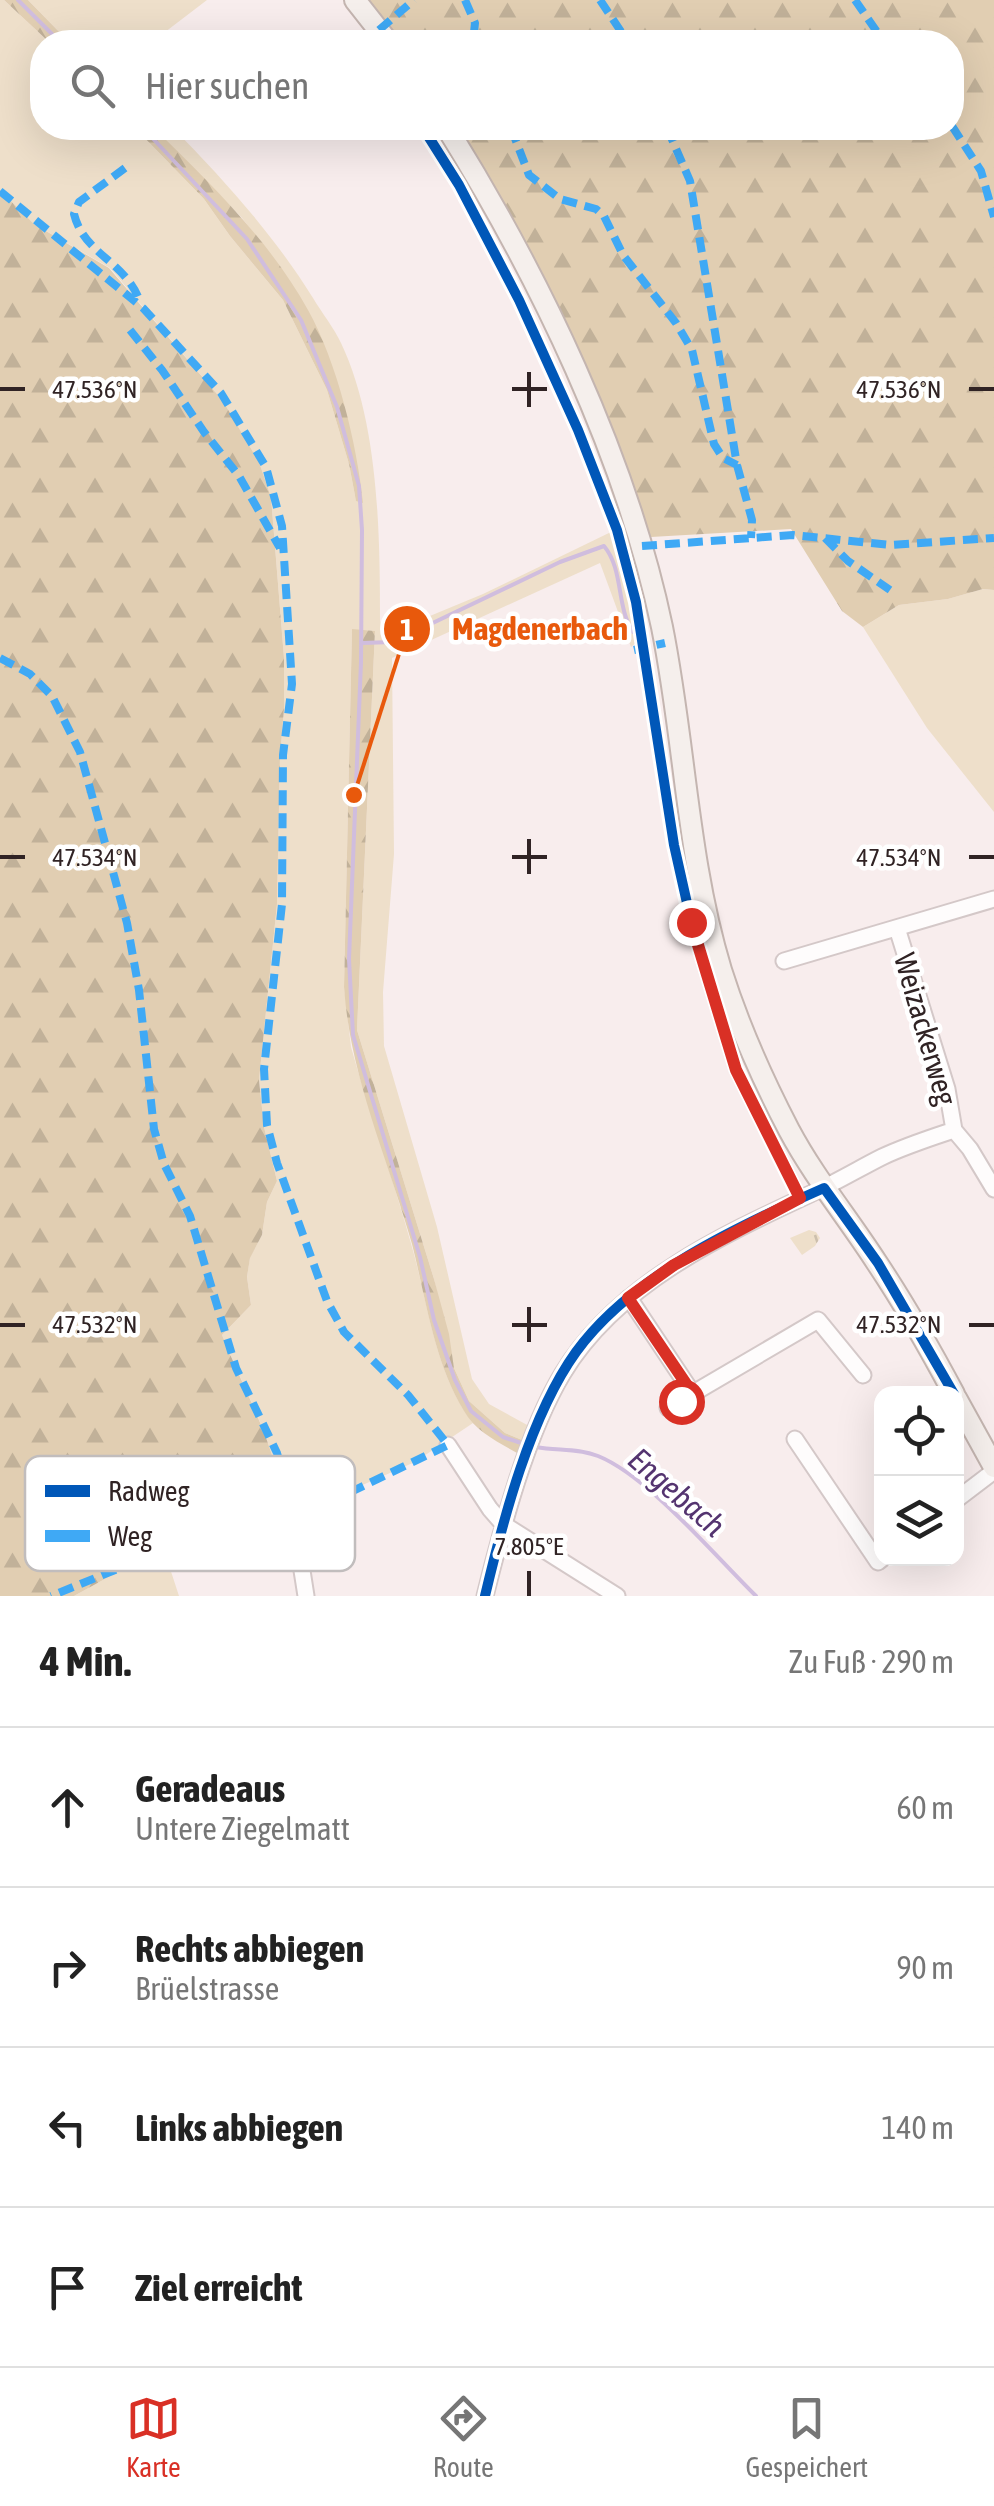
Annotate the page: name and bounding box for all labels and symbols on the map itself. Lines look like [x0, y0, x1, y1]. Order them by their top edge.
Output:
text: 47.536°N [53, 375, 137, 403]
text: 47.536°N [857, 375, 941, 403]
callout: Magdenerbach [382, 598, 648, 660]
text: Magdenerbach [452, 610, 628, 647]
text: 1 [400, 612, 414, 646]
text: 47.534°N [53, 843, 137, 871]
text: 47.534°N [857, 843, 941, 871]
route end [669, 900, 715, 946]
street label: Weizackerweg [888, 949, 964, 1109]
text: 47.532°N [53, 1310, 137, 1338]
text: 47.532°N [857, 1310, 941, 1338]
route start [659, 1379, 705, 1425]
water label: Engebach [621, 1440, 733, 1544]
legend [25, 1456, 355, 1571]
text: Radweg [108, 1475, 189, 1507]
text: Weg [108, 1520, 152, 1552]
text: 7.805°E [494, 1532, 564, 1560]

